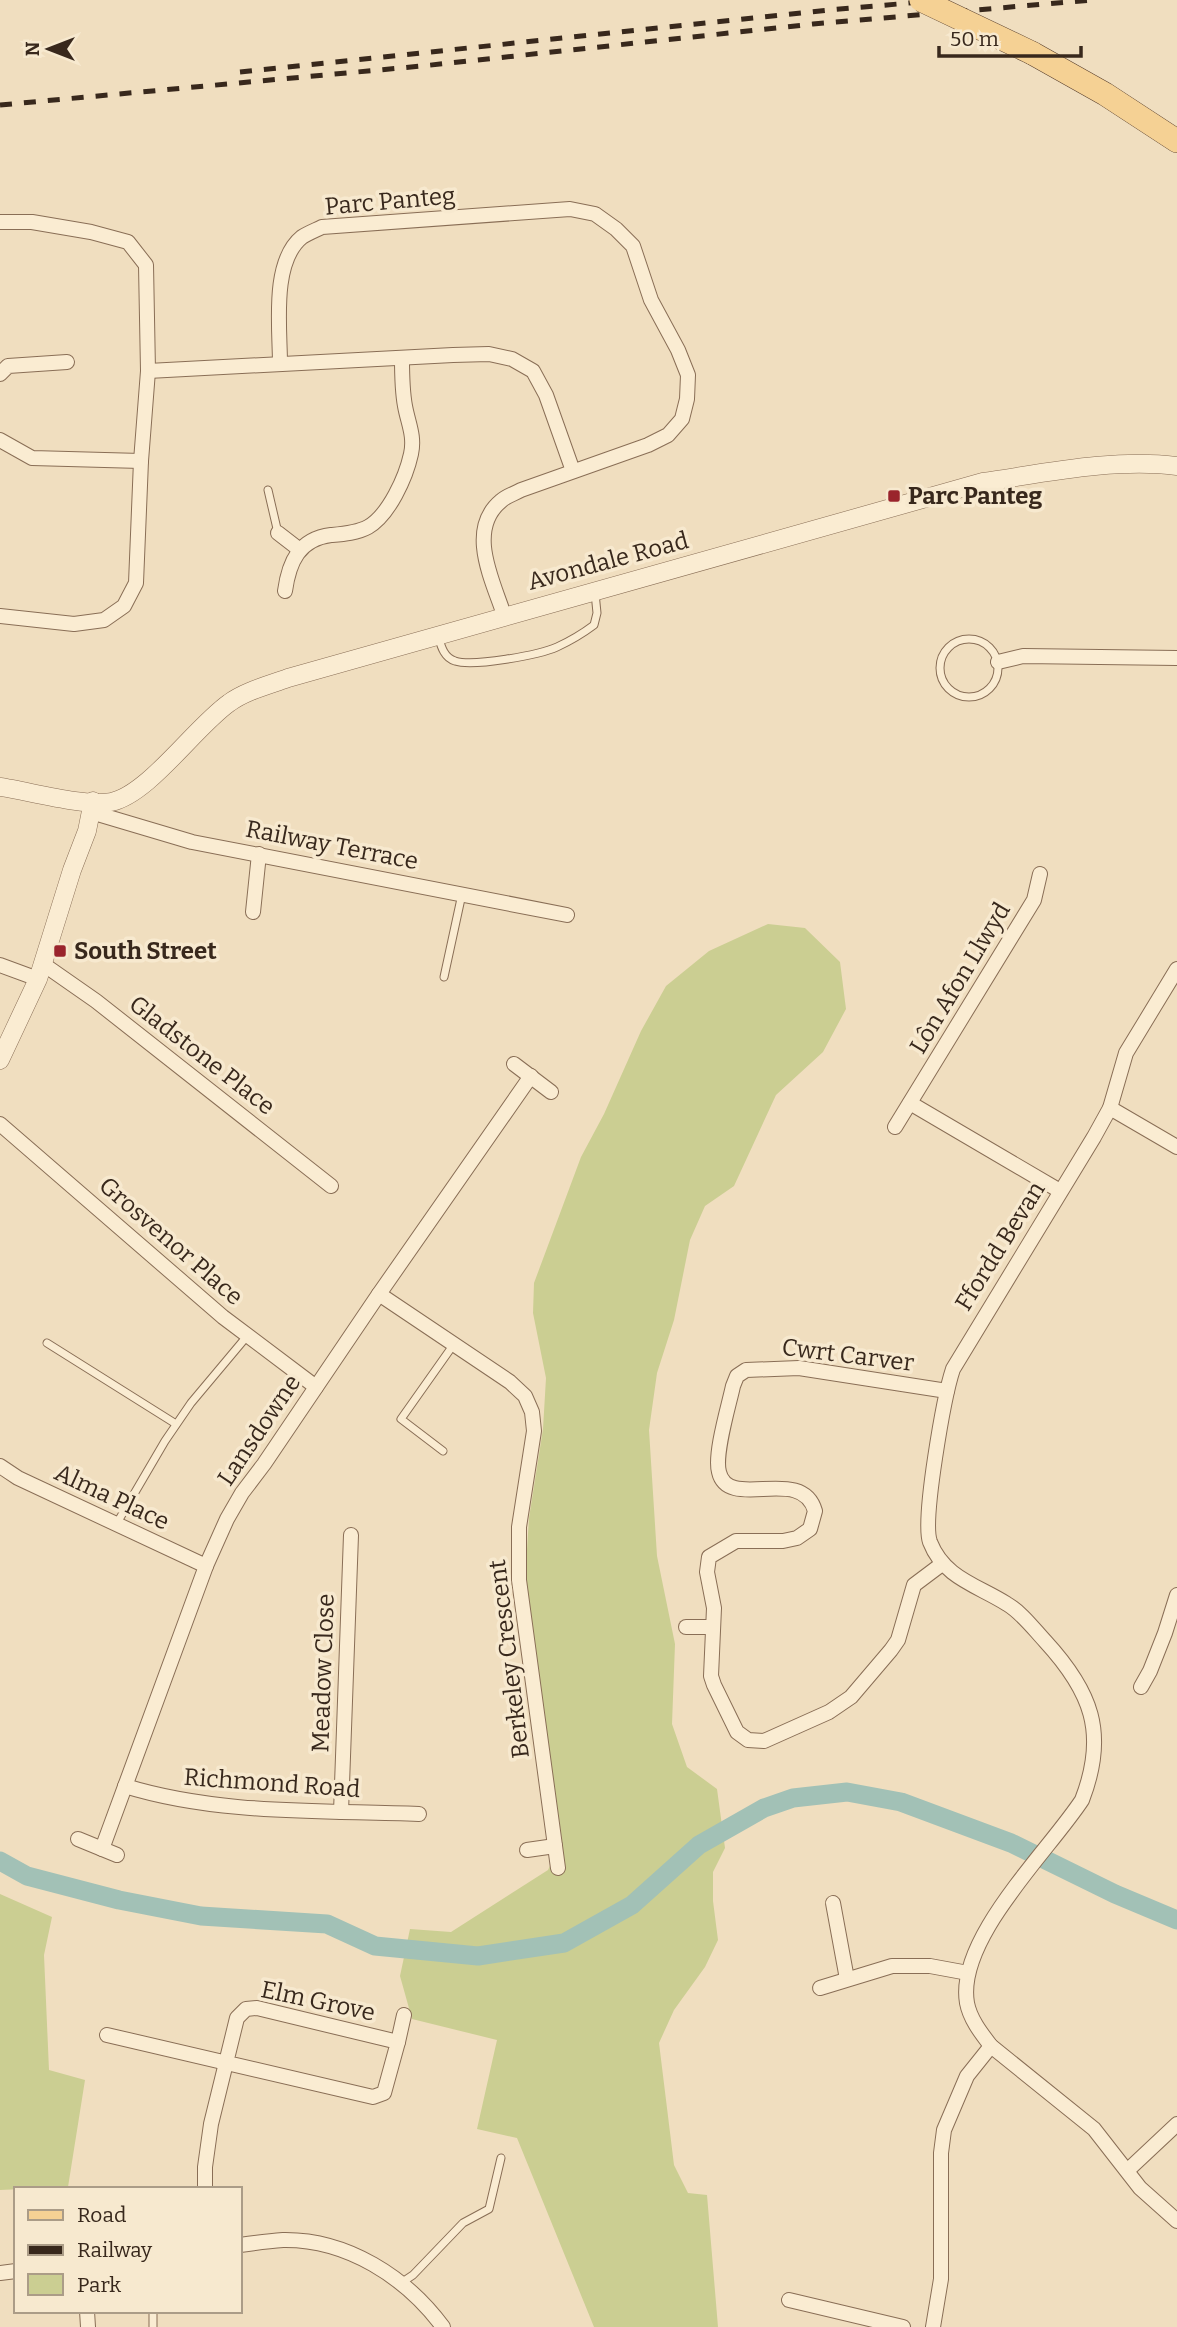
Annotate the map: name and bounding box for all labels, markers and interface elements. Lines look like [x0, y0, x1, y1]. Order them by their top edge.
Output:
north arrow [14, 14, 84, 84]
scale bar [939, 14, 1081, 58]
text: 50 m [950, 26, 999, 52]
text: N [21, 41, 44, 56]
street label: Parc Panteg [324, 181, 456, 221]
place label: Parc Panteg [908, 482, 1043, 510]
marker: Parc Panteg [886, 488, 902, 504]
street label: Avondale Road [525, 526, 691, 596]
street label: Railway Terrace [243, 815, 421, 875]
street label: Lôn Afon Llwyd [904, 897, 1016, 1059]
place label: South Street [74, 937, 217, 965]
marker: South Street [52, 943, 68, 959]
street label: Gladstone Place [124, 990, 280, 1120]
street label: Grosvenor Place [93, 1171, 249, 1311]
street label: Ffordd Bevan [949, 1176, 1051, 1316]
street label: Cwrt Carver [780, 1333, 916, 1377]
street label: Lansdowne [212, 1369, 306, 1491]
street label: Alma Place [50, 1458, 174, 1536]
street label: Berkeley Crescent [483, 1558, 535, 1760]
street label: Meadow Close [306, 1593, 340, 1753]
street label: Richmond Road [183, 1763, 361, 1803]
street label: Elm Grove [258, 1975, 378, 2027]
legend [14, 2187, 242, 2313]
text: Road [77, 2202, 126, 2228]
text: Railway [77, 2237, 153, 2263]
text: Park [77, 2272, 121, 2298]

